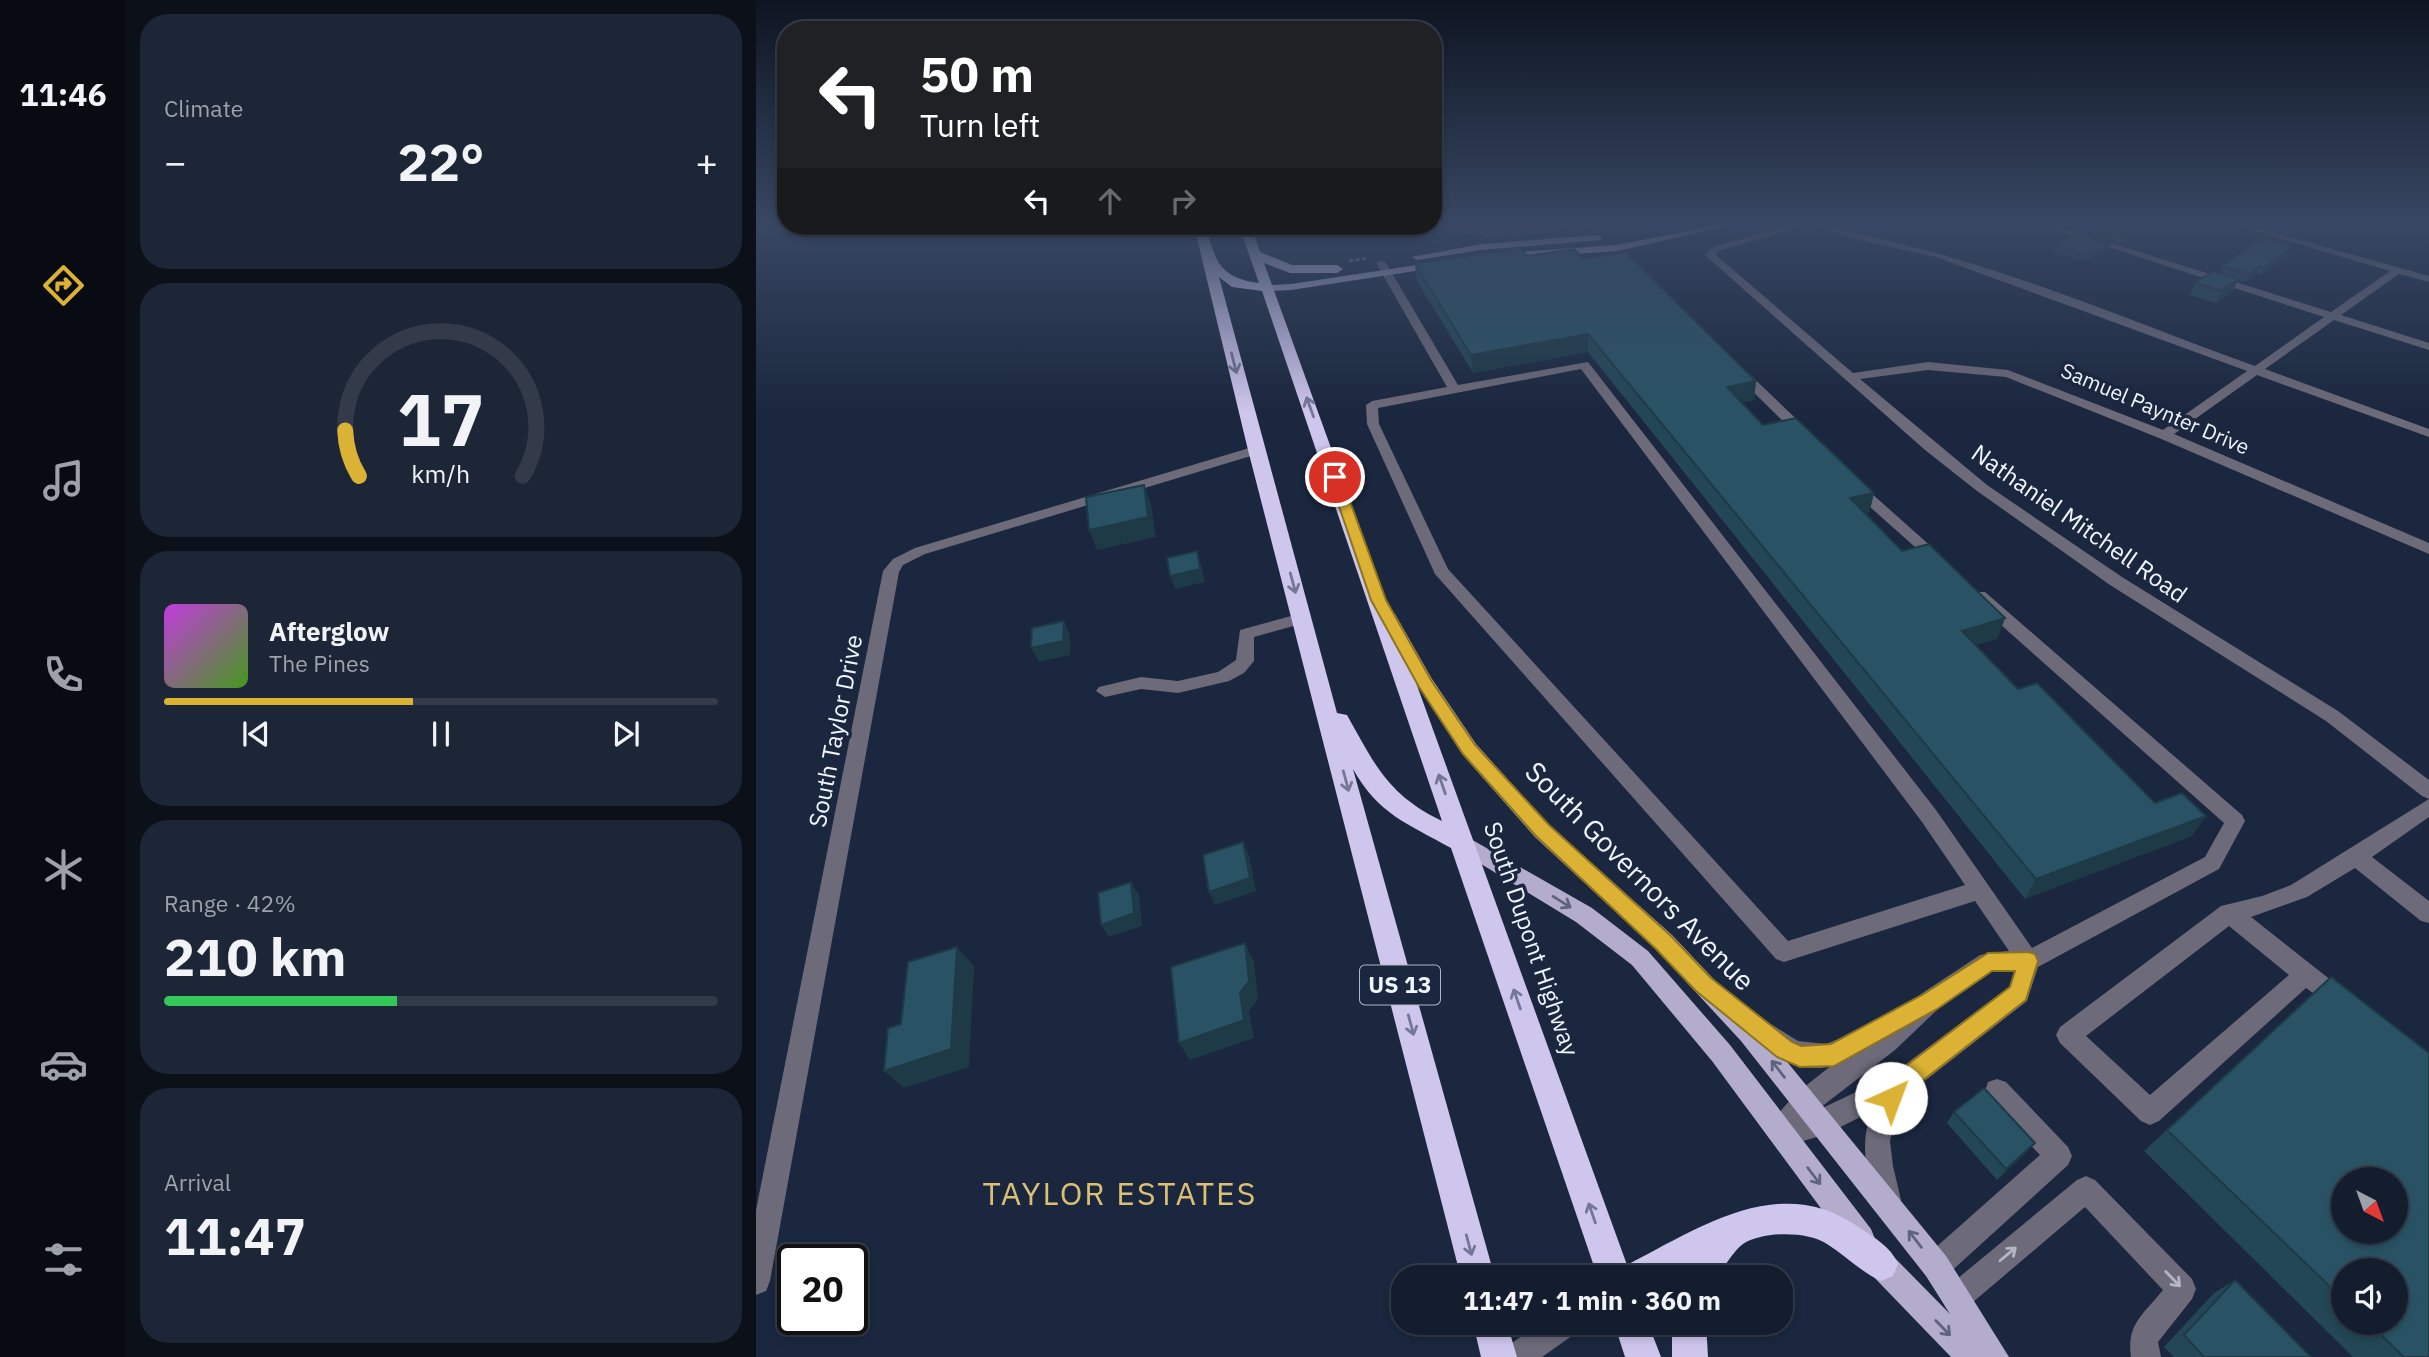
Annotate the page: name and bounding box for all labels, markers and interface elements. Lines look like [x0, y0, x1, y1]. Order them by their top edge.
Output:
text: 50 m [920, 42, 1034, 105]
icon: left [805, 49, 896, 140]
text: 11:46 [19, 73, 107, 115]
text: Climate [164, 93, 243, 123]
text: Turn left [920, 104, 1040, 146]
text: 22° [398, 128, 484, 195]
text: − [164, 137, 187, 186]
text: + [695, 137, 718, 186]
icon: left [1018, 182, 1056, 220]
icon: ahead [1091, 182, 1129, 220]
icon: right [1164, 182, 1202, 220]
icon: directions [39, 261, 88, 310]
one-way arrow [1228, 352, 1241, 374]
street label: Samuel Paynter Drive [2057, 356, 2254, 460]
text: 17 [397, 371, 485, 466]
one-way arrow [1303, 397, 1316, 419]
street label: Nathaniel Mitchell Road [1965, 437, 2194, 610]
pin [1305, 447, 1365, 507]
icon: music [39, 456, 88, 505]
text: km/h [412, 457, 470, 490]
icon: arrive [1316, 458, 1354, 496]
one-way arrow [1287, 572, 1300, 594]
text: Afterglow [269, 614, 389, 648]
street label: South Taylor Drive [801, 632, 869, 830]
text: The Pines [269, 648, 370, 678]
icon: phone [39, 650, 88, 699]
icon: previous [237, 715, 275, 753]
icon: pause [422, 715, 460, 753]
icon: next [607, 715, 645, 753]
street label: South Governors Avenue [1518, 753, 1763, 998]
one-way arrow [1340, 770, 1353, 792]
one-way arrow [1435, 773, 1447, 795]
street label: South Dupont Highway [1477, 817, 1587, 1060]
icon: climate [39, 845, 88, 894]
text: Range · 42% [164, 888, 296, 918]
one-way arrow [1552, 895, 1572, 909]
text: 210 km [164, 923, 346, 990]
road number: US 13 [1360, 966, 1440, 1004]
one-way arrow [1510, 988, 1522, 1010]
one-way arrow [1405, 1013, 1418, 1036]
icon: car [39, 1040, 88, 1089]
one-way arrow [1771, 1061, 1786, 1079]
position arrow [1854, 1061, 1928, 1135]
one-way arrow [1806, 1166, 1821, 1184]
text: Arrival [164, 1167, 231, 1197]
north arrow [2331, 1167, 2408, 1244]
map controls [2331, 1167, 2408, 1335]
district label: TAYLOR ESTATES [983, 1172, 1257, 1214]
text: 11:47 [164, 1202, 306, 1269]
one-way arrow [1585, 1203, 1597, 1225]
one-way arrow [1907, 1231, 1922, 1249]
one-way arrow [1463, 1233, 1476, 1256]
icon: filters [39, 1235, 88, 1284]
speed limit sign: 20 [777, 1244, 868, 1335]
one-way arrow [1999, 1246, 2017, 1262]
button: sound [2331, 1258, 2408, 1335]
one-way arrow [2165, 1270, 2182, 1287]
text: 11:47 · 1 min · 360 m [1463, 1283, 1721, 1317]
one-way arrow [1935, 1319, 1952, 1336]

